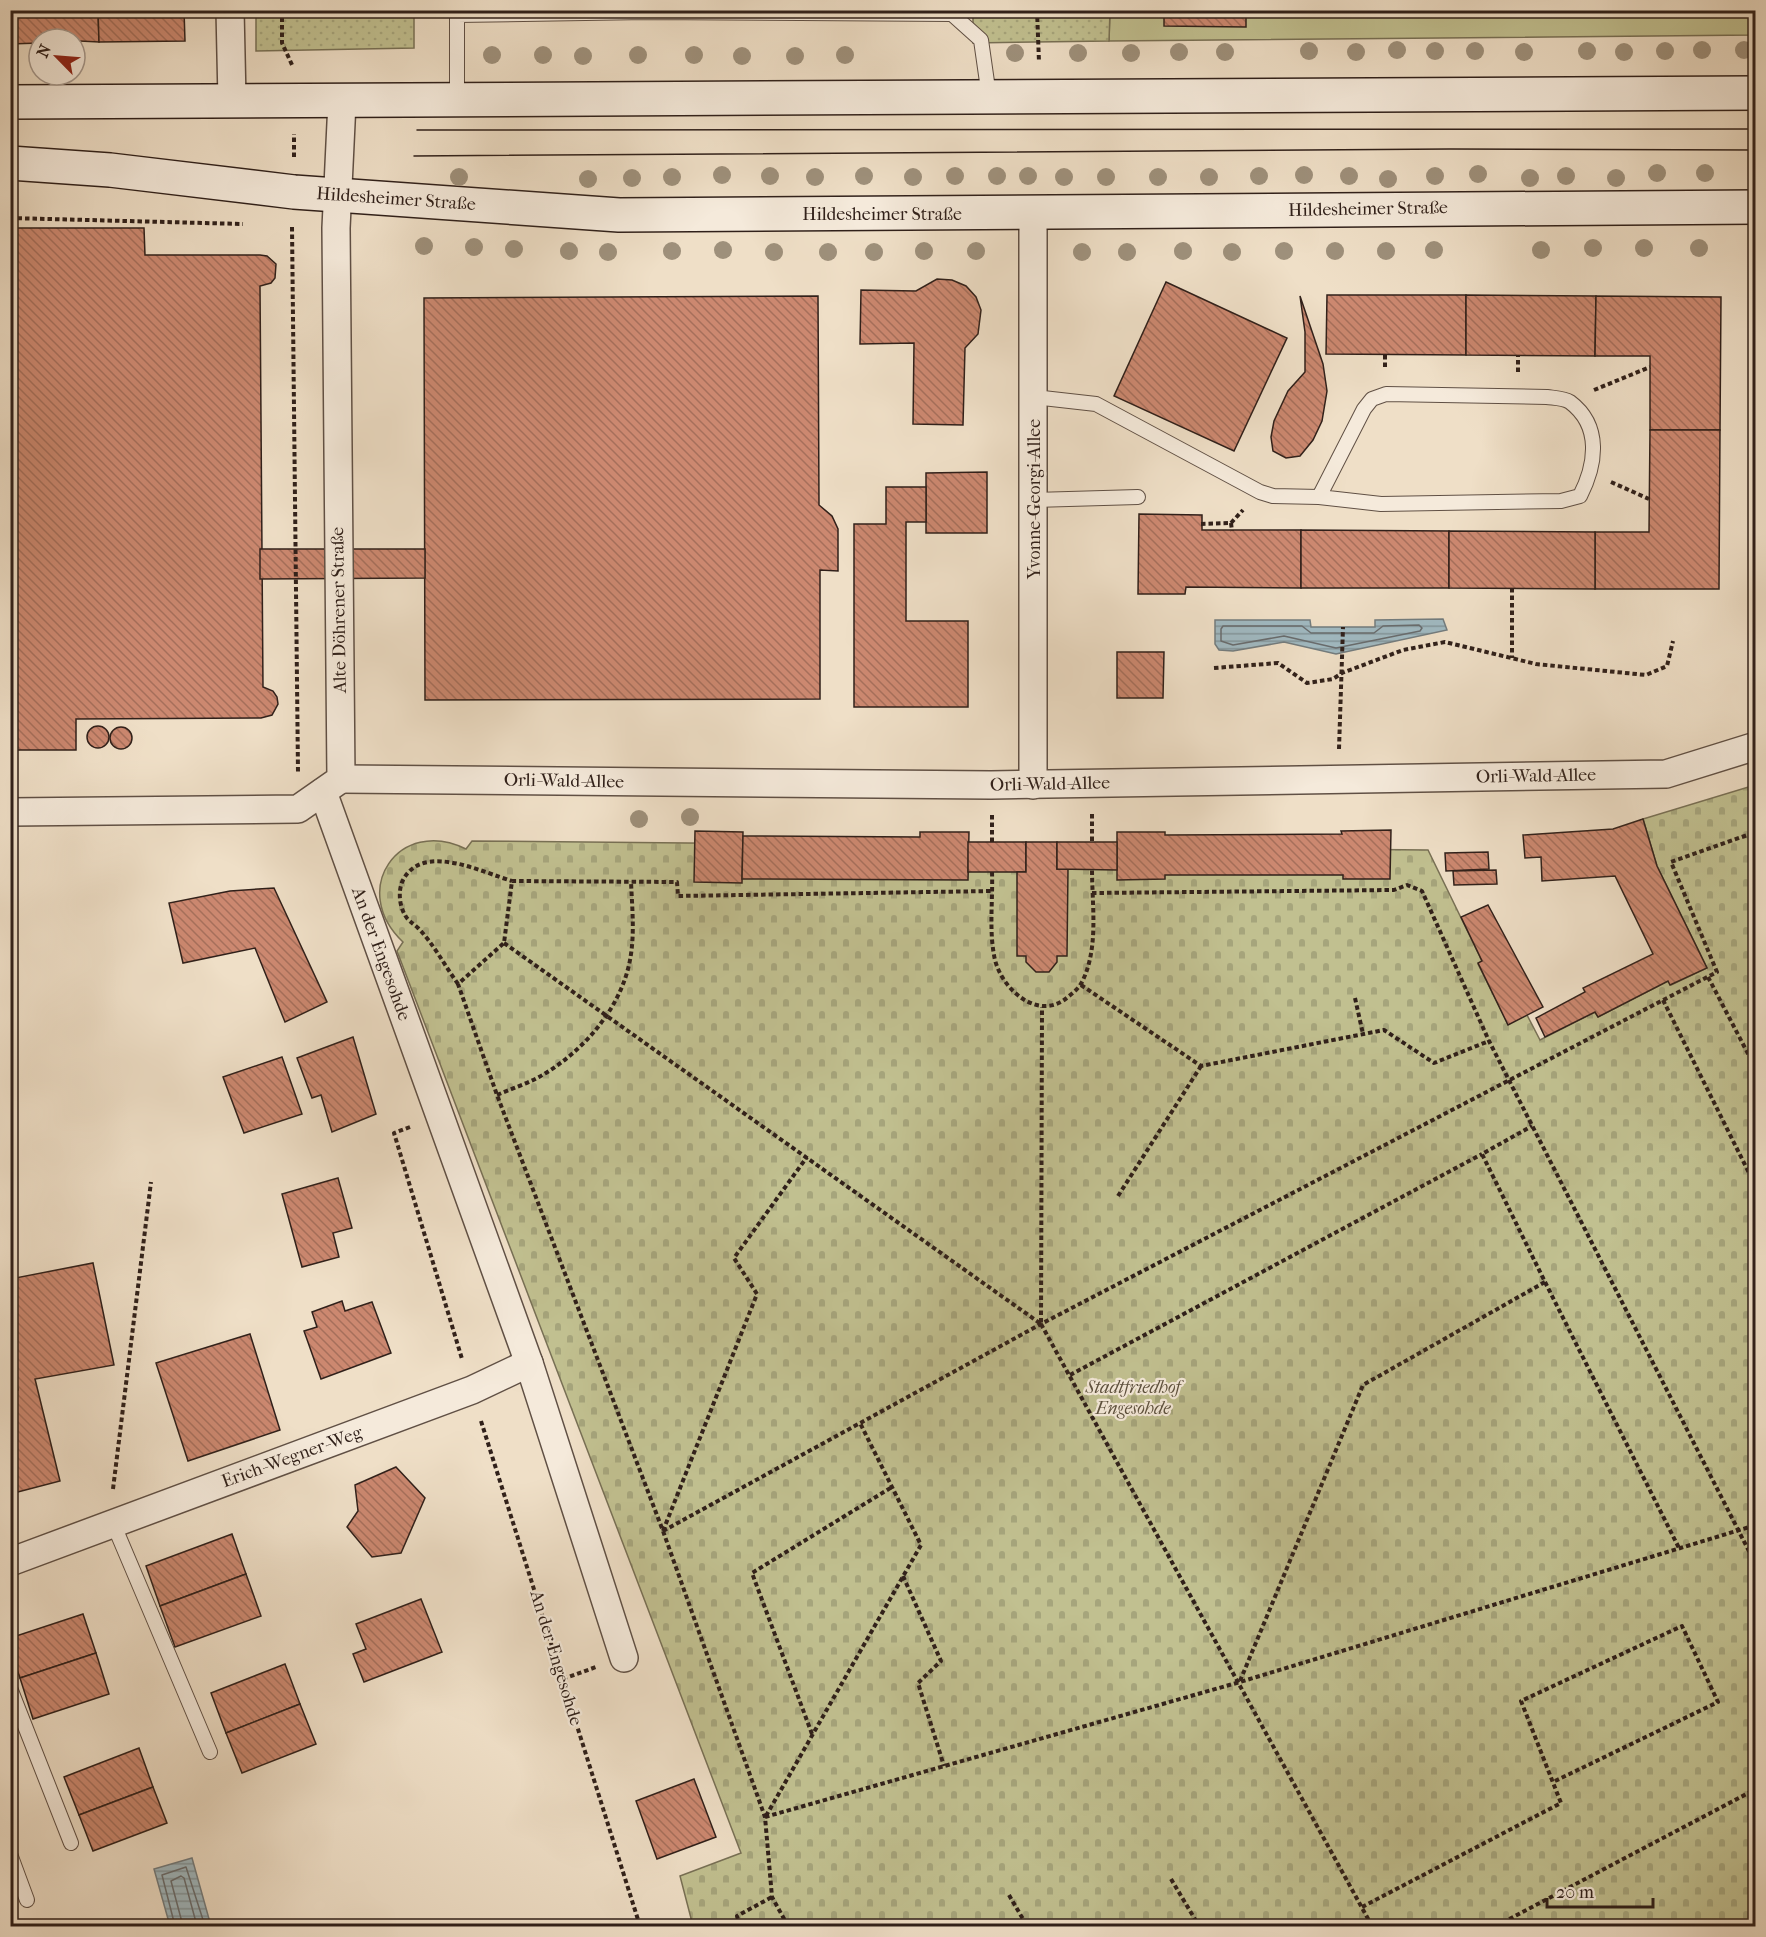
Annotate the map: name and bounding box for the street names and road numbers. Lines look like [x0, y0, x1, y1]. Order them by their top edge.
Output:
street label: Hildesheimer Straße [316, 183, 476, 215]
street label: Hildesheimer Straße [1288, 197, 1448, 221]
street label: Hildesheimer Straße [802, 204, 962, 225]
street label: Yvonne-Georgi-Allee [1024, 419, 1045, 580]
street label: Alte Döhrener Straße [327, 527, 351, 694]
street label: Orli-Wald-Allee [1476, 764, 1596, 788]
street label: Orli-Wald-Allee [504, 769, 624, 793]
street label: Orli-Wald-Allee [990, 772, 1110, 796]
street label: An der Engesohde [347, 883, 415, 1024]
street label: Erich-Wegner-Weg [219, 1422, 366, 1492]
street label: An der Engesohde [525, 1587, 587, 1728]

